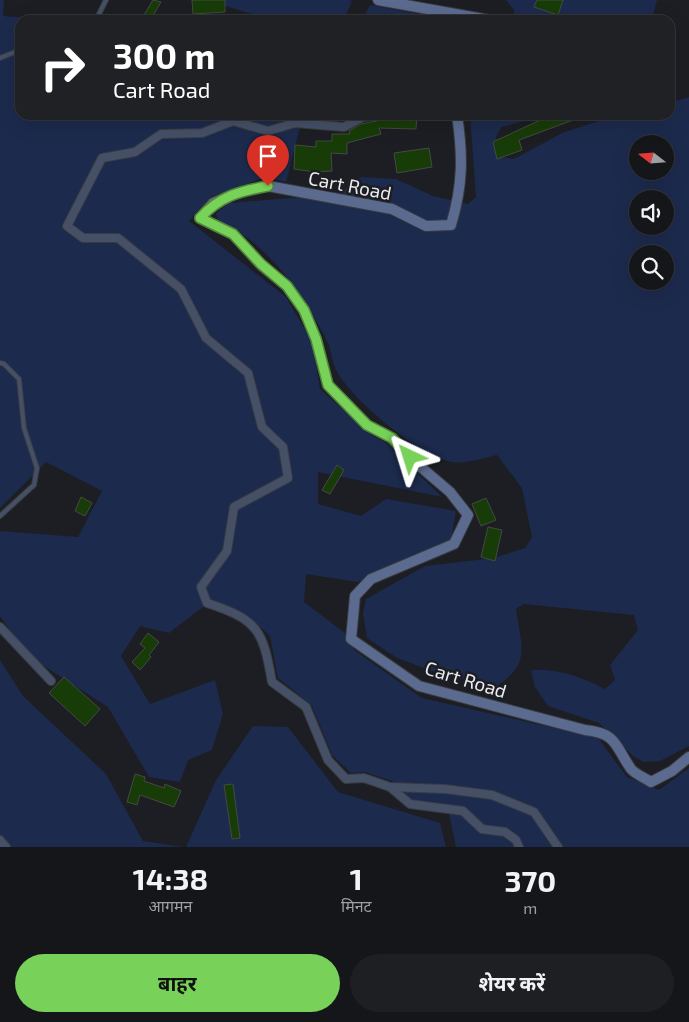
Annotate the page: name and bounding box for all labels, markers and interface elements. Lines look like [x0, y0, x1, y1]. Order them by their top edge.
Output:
text: 300 m [113, 34, 215, 76]
icon: right [30, 35, 95, 100]
text: Cart Road [113, 76, 210, 102]
pin [247, 135, 289, 186]
north arrow [629, 135, 674, 180]
map controls [629, 135, 674, 290]
icon: arrive [254, 142, 282, 170]
street label: Cart Road [307, 166, 393, 204]
button: sound [629, 190, 674, 235]
button: search [629, 245, 674, 290]
position arrow [383, 430, 435, 482]
street label: Cart Road [422, 656, 510, 702]
text: 14:38 [133, 860, 208, 896]
text: 1 [350, 860, 363, 896]
text: 370 [504, 862, 556, 898]
text: आगमन [149, 896, 192, 915]
text: मिनट [341, 896, 372, 915]
text: m [523, 898, 537, 917]
button: बाहर [15, 954, 340, 1012]
button: शेयर करें [350, 954, 674, 1012]

